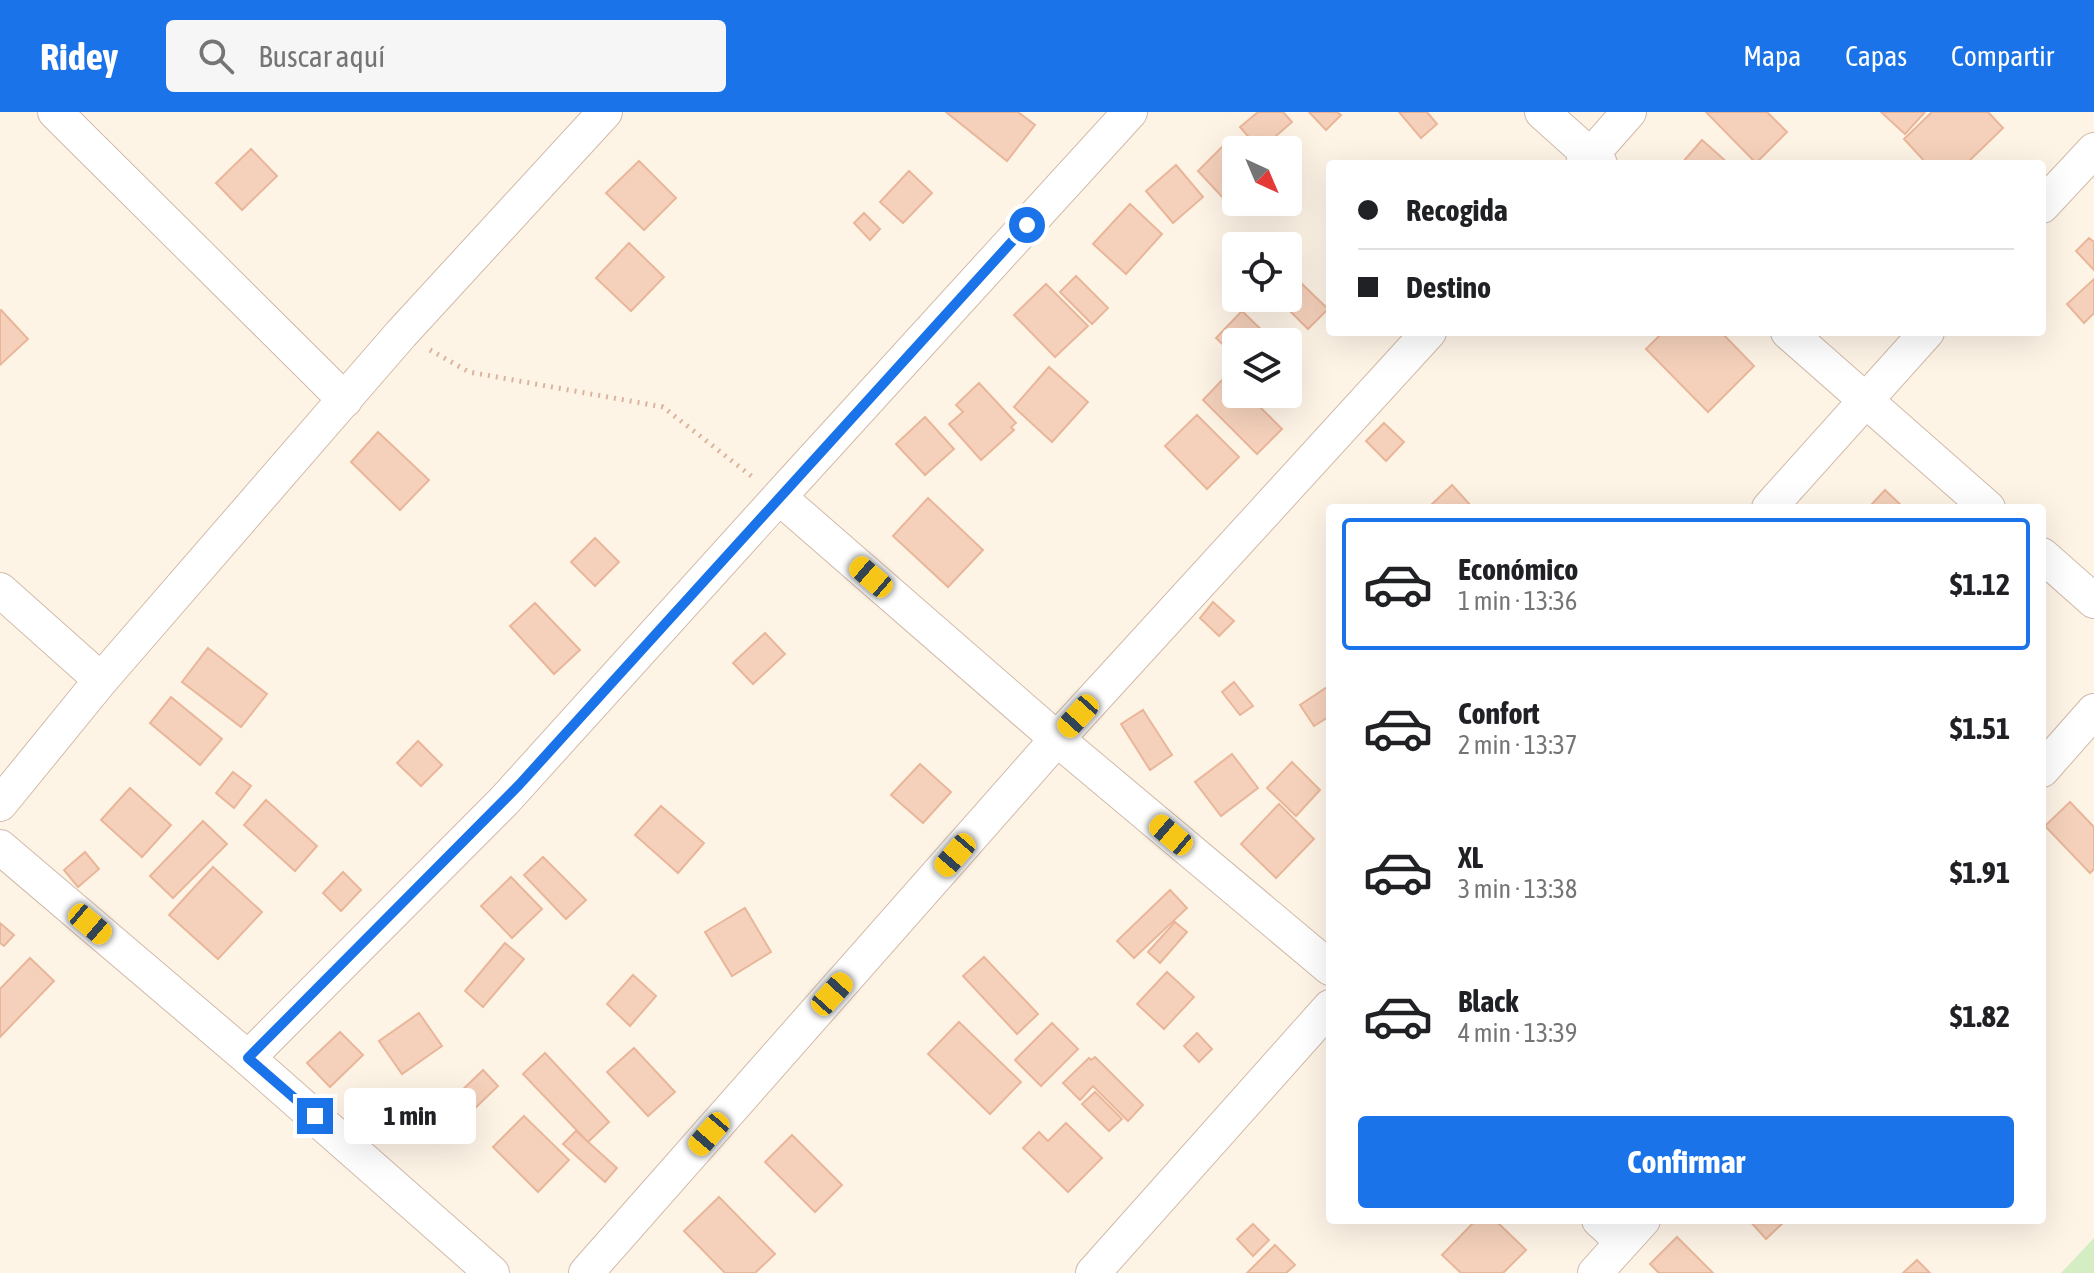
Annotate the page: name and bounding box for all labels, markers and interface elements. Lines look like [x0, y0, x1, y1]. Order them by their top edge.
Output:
search box [166, 20, 726, 92]
icon: search [194, 34, 238, 78]
text: Ridey [40, 35, 118, 78]
text: Buscar aquí [258, 39, 385, 73]
text: Mapa [1743, 40, 1801, 72]
text: Capas [1845, 40, 1907, 72]
text: Compartir [1951, 40, 2054, 72]
north arrow [1222, 136, 1302, 216]
map controls [1222, 136, 1302, 408]
text: Recogida [1406, 193, 1508, 227]
route start [1009, 207, 1045, 243]
button: locate [1222, 232, 1302, 312]
text: Destino [1406, 270, 1491, 304]
button: layers [1222, 328, 1302, 408]
icon: car [1362, 548, 1434, 620]
car [845, 552, 897, 602]
text: Económico [1458, 552, 1578, 586]
text: $1.12 [1950, 567, 2010, 601]
text: 1 min · 13:36 [1458, 586, 1577, 616]
car [1053, 690, 1103, 742]
icon: car [1362, 692, 1434, 764]
text: Confort [1458, 696, 1540, 730]
text: $1.51 [1950, 711, 2010, 745]
text: 2 min · 13:37 [1458, 730, 1577, 760]
car [1145, 810, 1197, 860]
car [930, 829, 980, 881]
icon: car [1362, 836, 1434, 908]
text: XL [1458, 840, 1483, 874]
text: $1.91 [1950, 855, 2010, 889]
text: 3 min · 13:38 [1458, 874, 1577, 904]
car [64, 899, 116, 949]
car [807, 968, 857, 1020]
icon: car [1362, 980, 1434, 1052]
text: Black [1458, 984, 1518, 1018]
text: $1.82 [1950, 999, 2010, 1033]
text: 4 min · 13:39 [1458, 1018, 1577, 1048]
callout: 1 min [343, 1088, 475, 1144]
route end [297, 1098, 333, 1134]
text: 1 min [383, 1101, 437, 1131]
car [684, 1108, 734, 1160]
button: Confirmar [1358, 1116, 2014, 1208]

